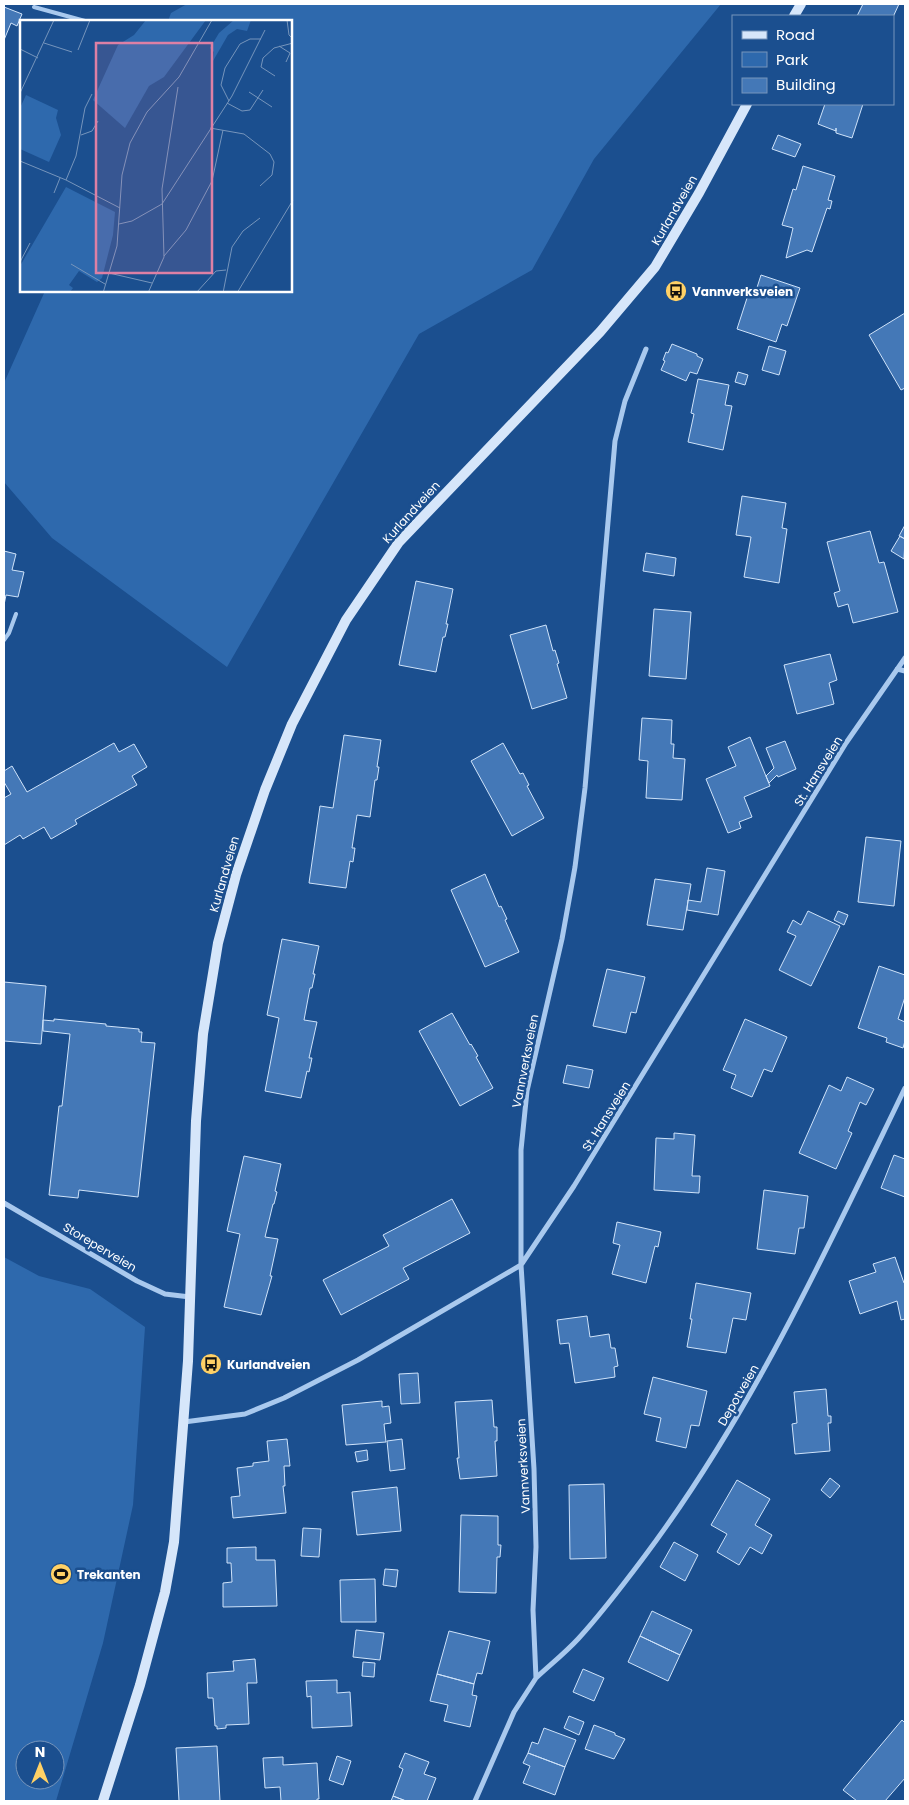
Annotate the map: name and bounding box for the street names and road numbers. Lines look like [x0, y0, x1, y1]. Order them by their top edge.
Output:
street label: Kurlandveien [647, 172, 701, 248]
street label: Kurlandveien [378, 477, 444, 547]
street label: St. Hansveien [790, 733, 846, 809]
street label: Kurlandveien [205, 834, 243, 914]
street label: Vannverksveien [508, 1013, 542, 1109]
street label: St. Hansveien [578, 1078, 634, 1154]
street label: Storeperveien [60, 1218, 140, 1276]
street label: Depotveien [714, 1361, 762, 1429]
street label: Vannverksveien [512, 1418, 534, 1514]

